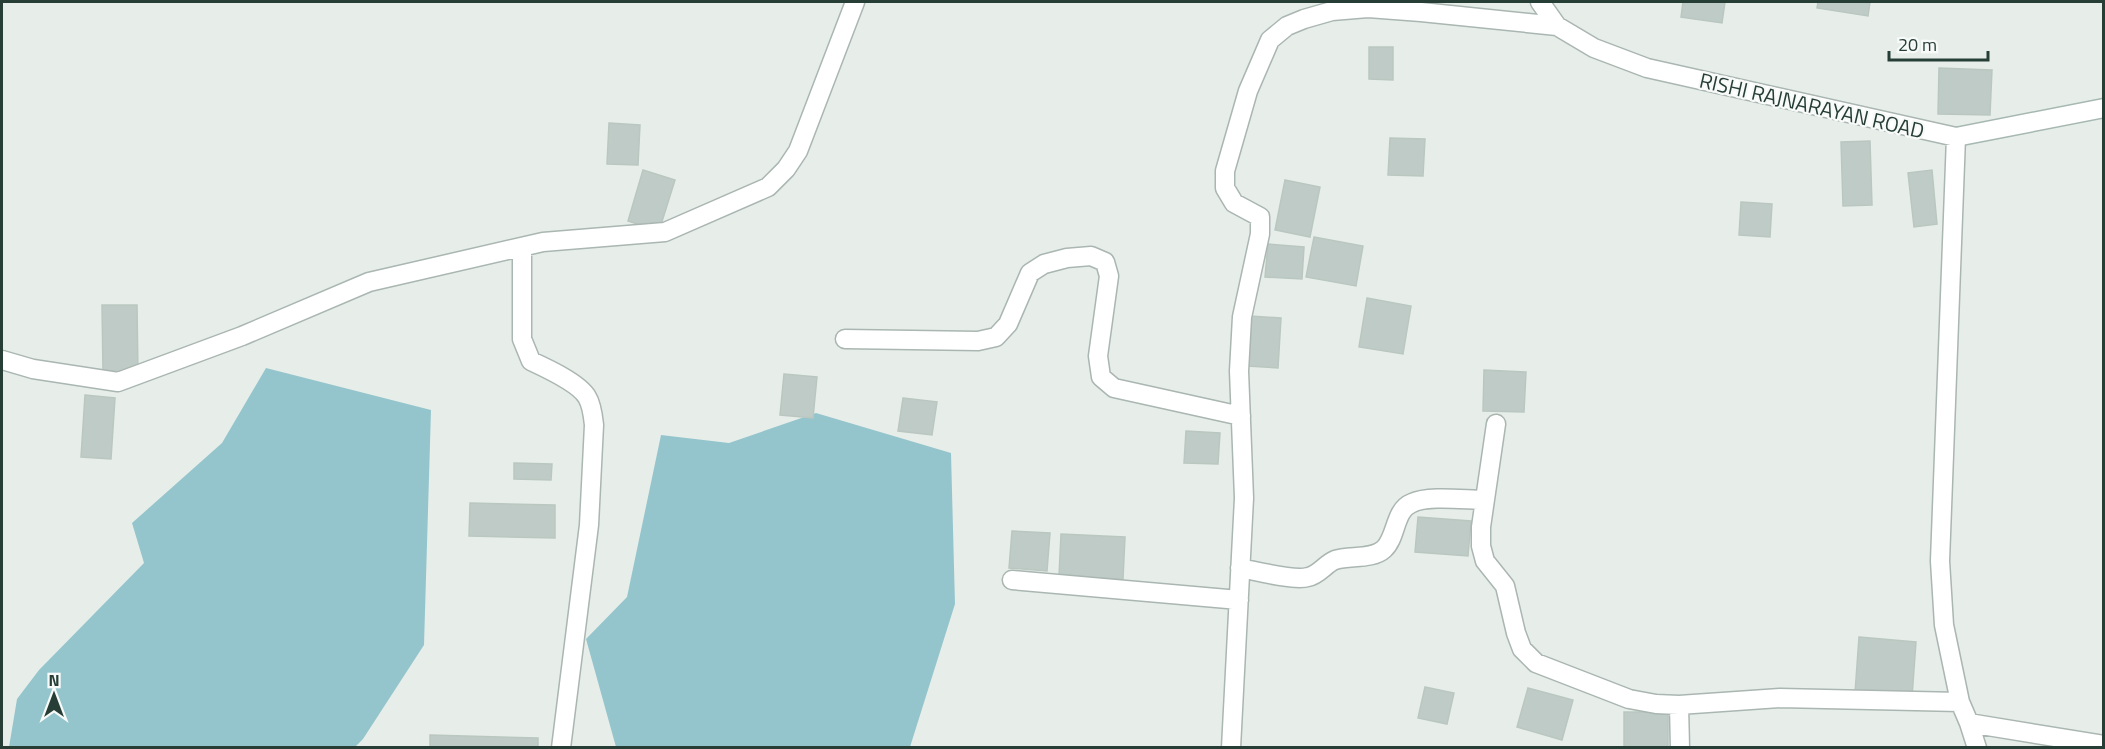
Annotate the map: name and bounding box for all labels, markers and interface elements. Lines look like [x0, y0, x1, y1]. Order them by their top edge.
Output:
scale bar [1889, 24, 1988, 62]
text: 20 m [1898, 31, 1937, 58]
street label: RISHI RAJNARAYAN ROAD [1696, 64, 1928, 146]
north arrow [24, 665, 84, 725]
text: N [48, 668, 60, 692]

